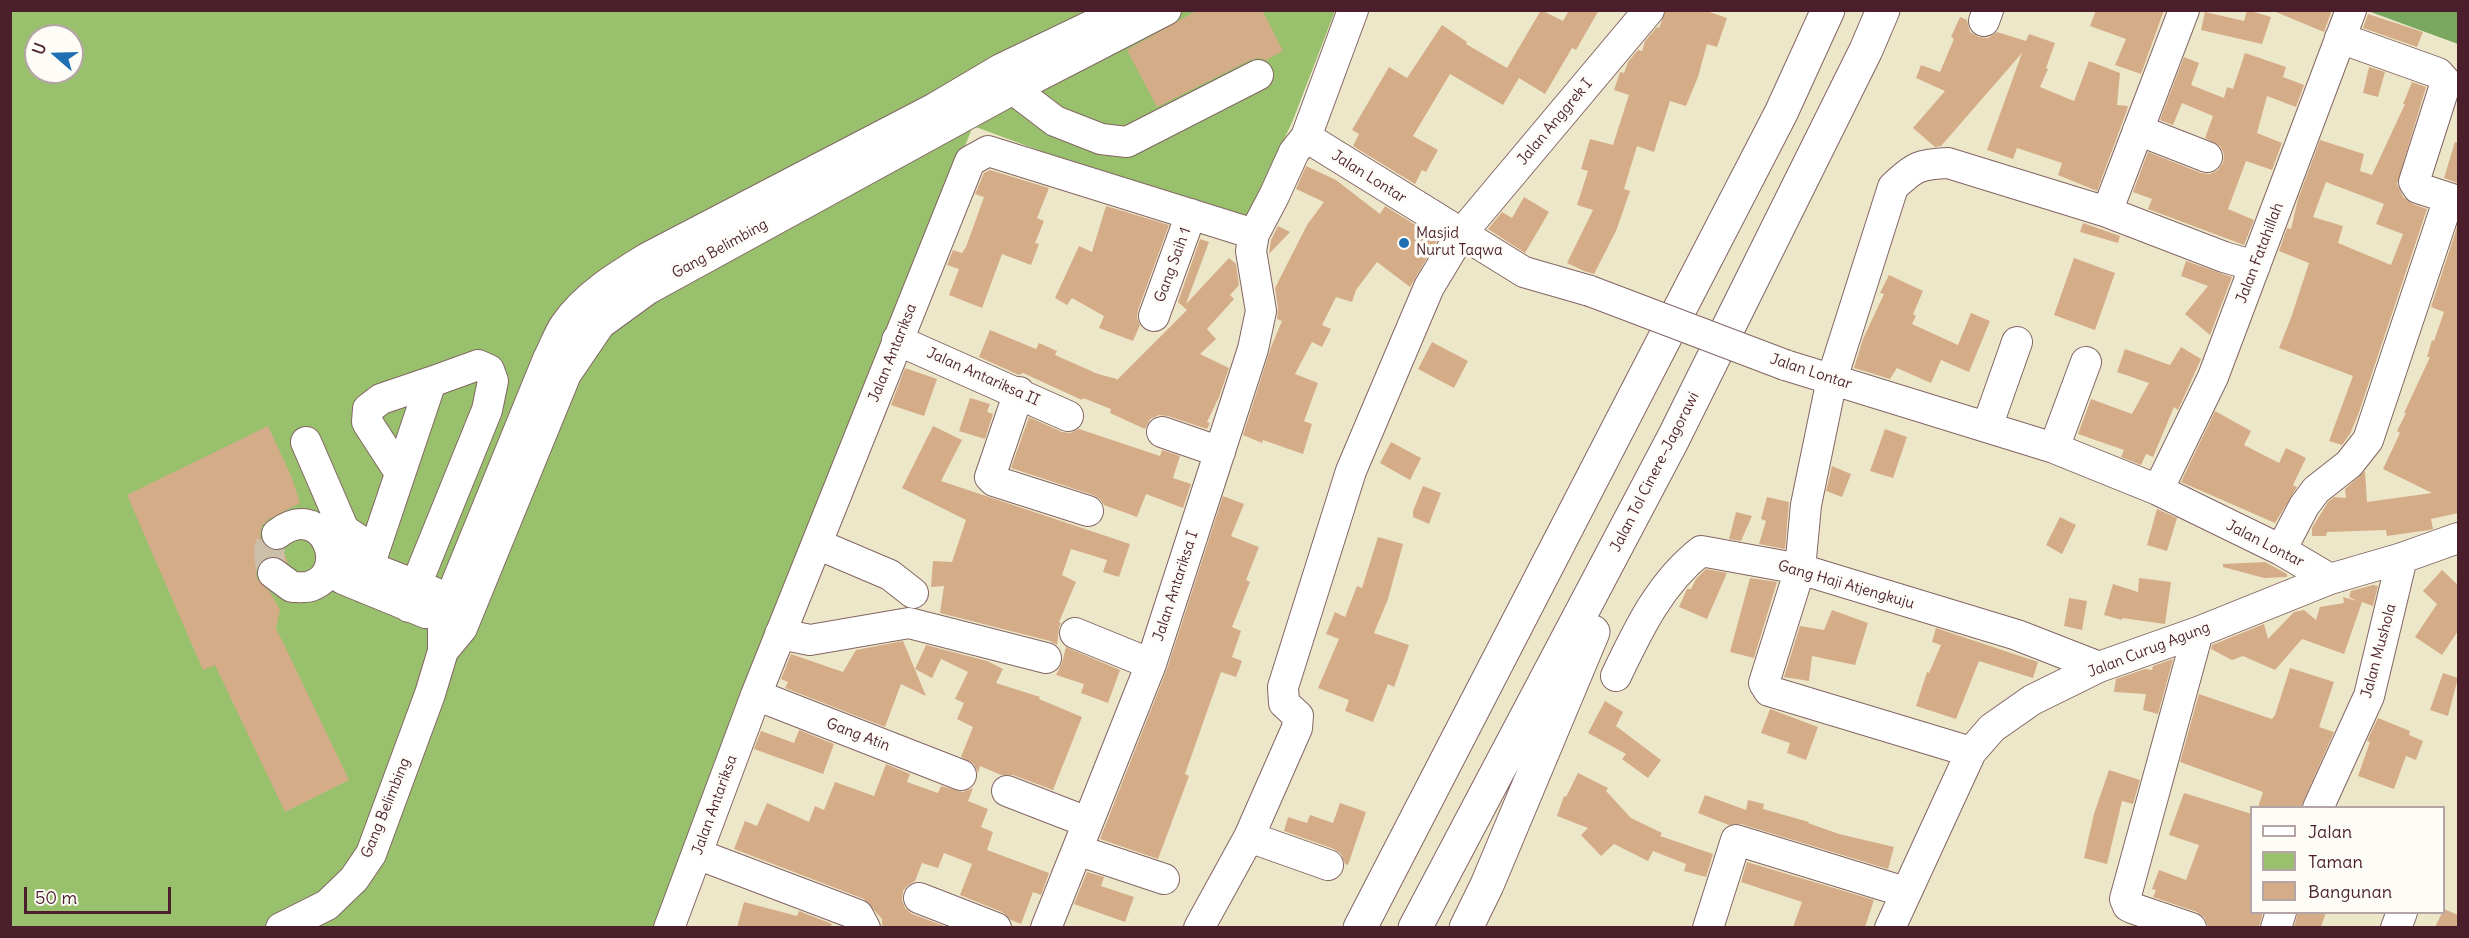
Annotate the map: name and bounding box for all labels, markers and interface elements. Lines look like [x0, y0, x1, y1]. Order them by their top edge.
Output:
north arrow [24, 24, 84, 84]
text: U [28, 40, 50, 57]
street label: Jalan Anggrek I [1514, 75, 1596, 169]
street label: Jalan Lontar [1328, 147, 1410, 207]
street label: Jalan Fatahillah [2233, 200, 2287, 306]
street label: Gang Belimbing [669, 215, 771, 283]
street label: Gang Saih 1 [1151, 225, 1195, 305]
place label: Masjid Nurut Taqwa [1416, 225, 1503, 260]
marker: Masjid Nurut Taqwa [1397, 236, 1411, 250]
street label: Jalan Antariksa [865, 301, 921, 405]
street label: Jalan Antariksa II [924, 344, 1042, 410]
street label: Jalan Lontar [1768, 350, 1854, 394]
street label: Jalan Tol Cinere–Jagorawi [1607, 389, 1703, 555]
street label: Jalan Lontar [2223, 517, 2307, 571]
street label: Jalan Antariksa I [1150, 529, 1202, 643]
street label: Gang Haji Atjengkuju [1776, 557, 1916, 613]
street label: Jalan Mushola [2358, 602, 2400, 700]
street label: Jalan Curug Agung [2085, 618, 2213, 682]
street label: Gang Atin [824, 715, 892, 755]
street label: Jalan Antariksa [689, 753, 741, 857]
street label: Gang Belimbing [358, 755, 414, 861]
legend [2250, 806, 2445, 914]
text: Jalan [2308, 820, 2352, 843]
text: Taman [2308, 850, 2363, 873]
scale bar [27, 875, 174, 913]
text: Bangunan [2308, 880, 2392, 903]
text: 50 m [35, 886, 77, 909]

